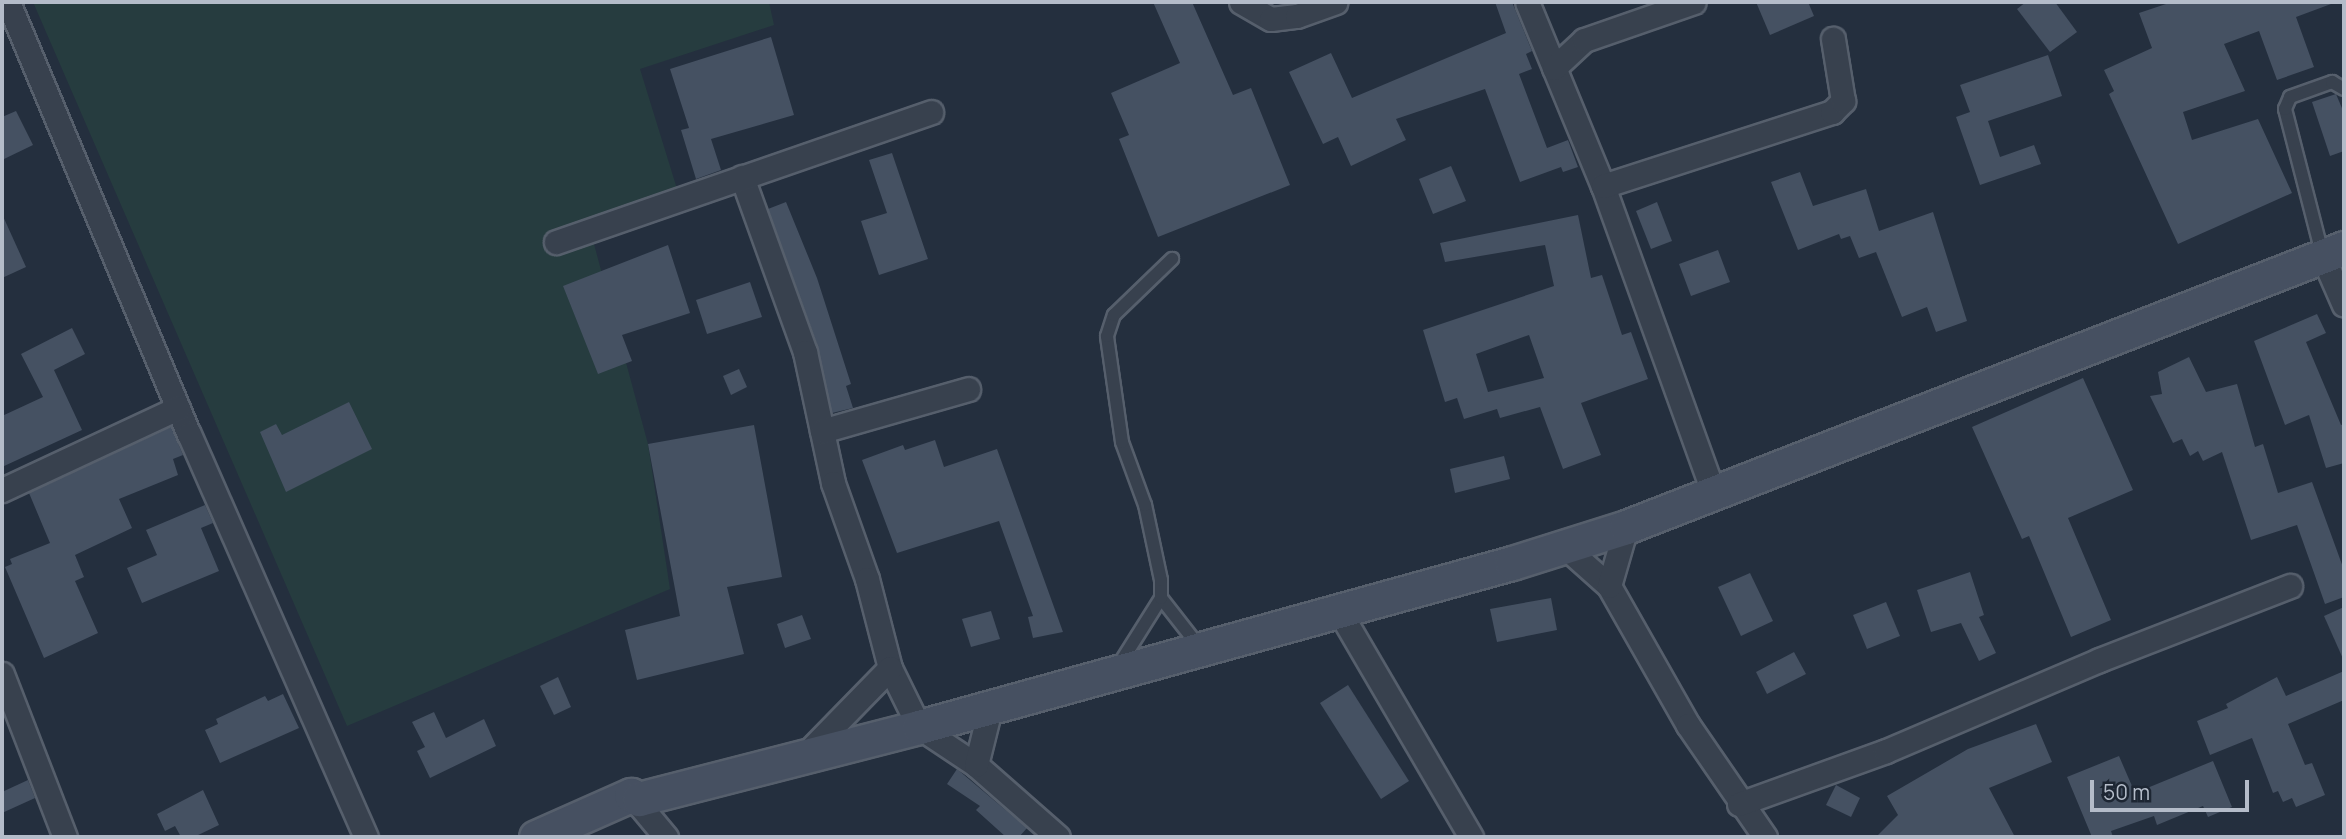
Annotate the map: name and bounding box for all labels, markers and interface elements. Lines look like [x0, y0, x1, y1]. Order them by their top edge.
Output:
scale bar [2094, 766, 2253, 810]
text: 50 m [2103, 778, 2150, 806]

